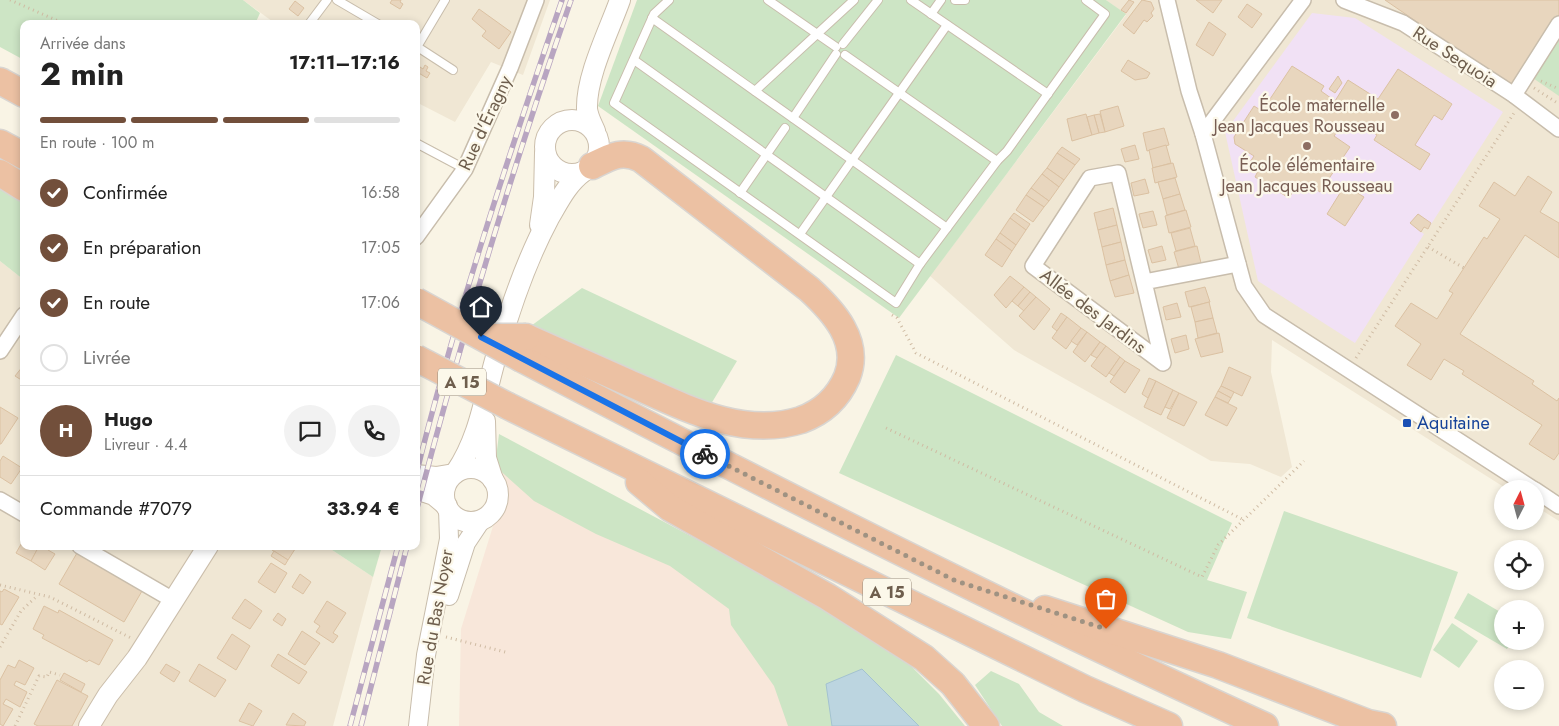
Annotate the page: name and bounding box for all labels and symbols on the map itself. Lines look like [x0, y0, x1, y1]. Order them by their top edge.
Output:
street label: Rue Sequoia [1408, 20, 1502, 94]
street label: Rue d'Éragny [452, 71, 518, 175]
place label: École maternelle Jean Jacques Rousseau [1211, 92, 1385, 139]
marker: École maternelle Jean Jacques Rousseau [1389, 109, 1401, 121]
marker: École élémentaire Jean Jacques Rousseau [1301, 140, 1313, 152]
place label: École élémentaire Jean Jacques Rousseau [1219, 152, 1393, 199]
street label: Allée des Jardins [1034, 262, 1152, 360]
pin [460, 286, 502, 337]
road number: A 15 [438, 368, 486, 396]
place label: Aquitaine [1417, 410, 1490, 436]
marker: Aquitaine [1401, 417, 1413, 429]
courier [680, 429, 730, 479]
north arrow [1494, 480, 1544, 530]
street label: Rue du Bas Noyer [410, 546, 460, 687]
road number: A 15 [863, 578, 911, 606]
pin [1085, 578, 1127, 629]

